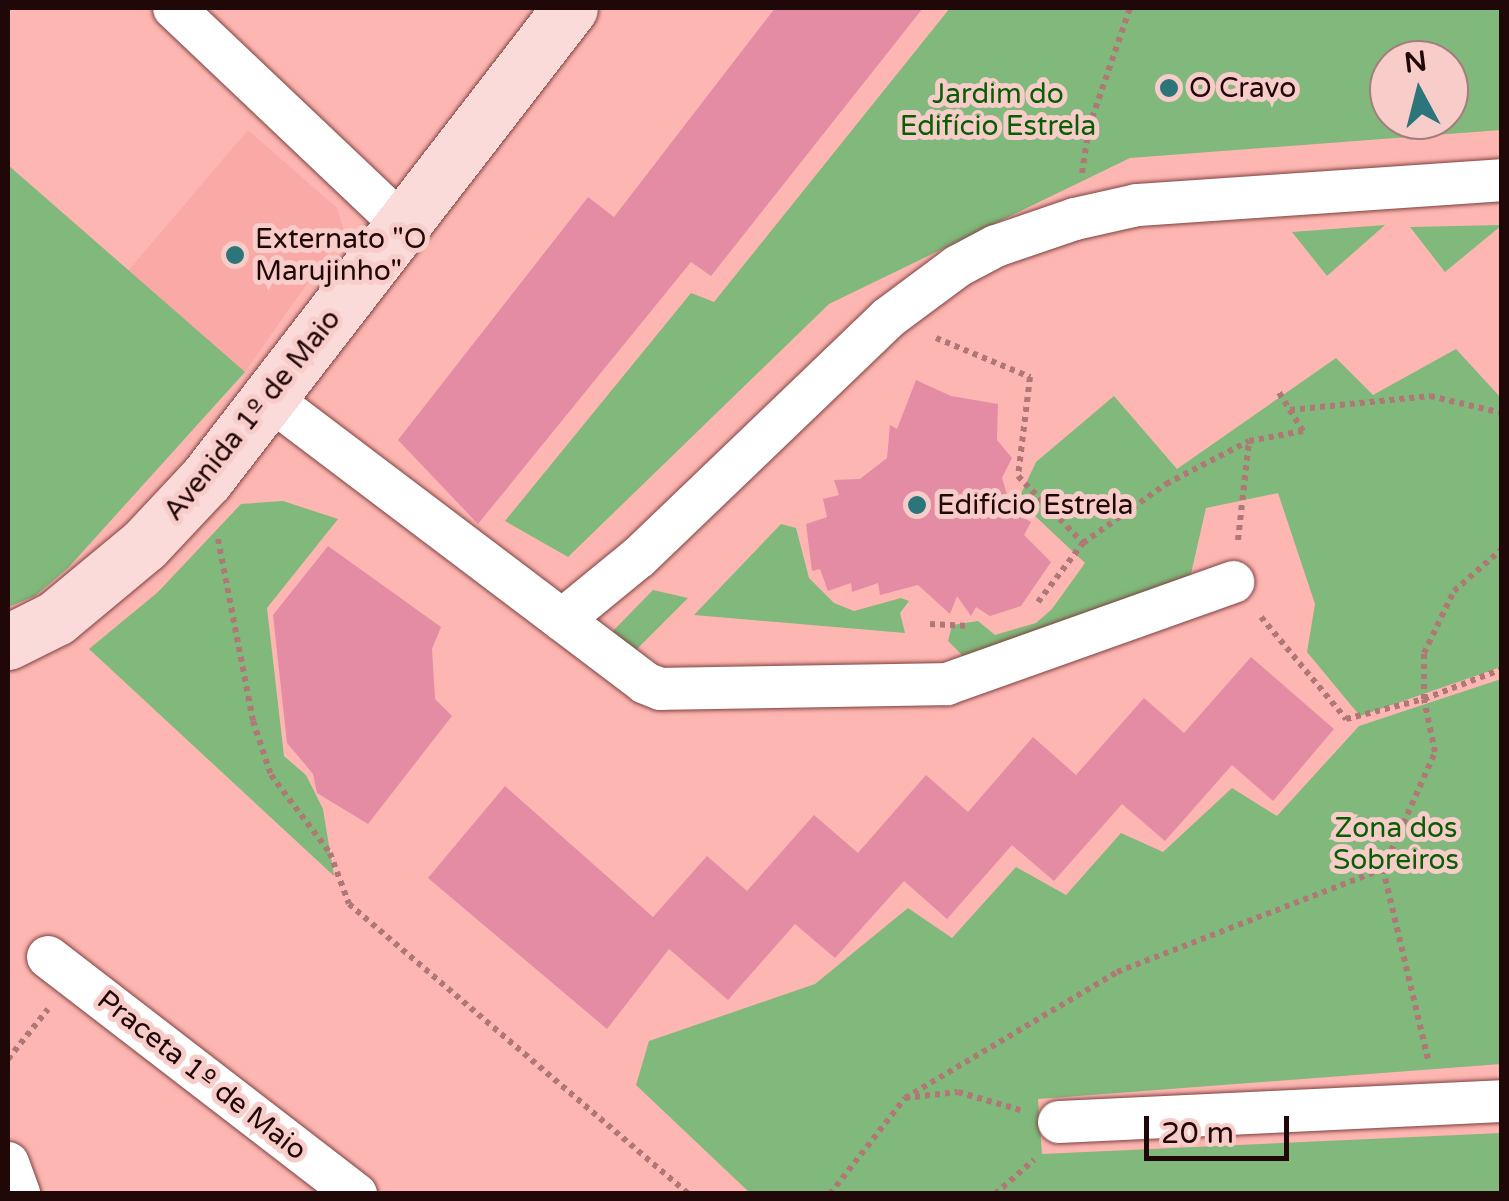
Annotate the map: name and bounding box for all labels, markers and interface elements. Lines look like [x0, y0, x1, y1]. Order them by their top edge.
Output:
north arrow [1369, 40, 1469, 140]
text: N [1402, 44, 1429, 80]
place label: O Cravo [1189, 71, 1296, 105]
park label: Jardim do Edifício Estrela [900, 77, 1096, 143]
marker: O Cravo [1158, 77, 1180, 99]
place label: Externato "O Marujinho" [255, 222, 427, 288]
marker: Externato "O Marujinho" [224, 244, 246, 266]
street label: Avenida 1º de Maio [157, 303, 347, 527]
place label: Edifício Estrela [937, 488, 1134, 522]
marker: Edifício Estrela [906, 494, 928, 516]
park label: Zona dos Sobreiros [1333, 811, 1459, 877]
street label: Praceta 1º de Maio [91, 983, 313, 1167]
scale bar [1149, 1096, 1294, 1158]
text: 20 m [1161, 1115, 1234, 1152]

